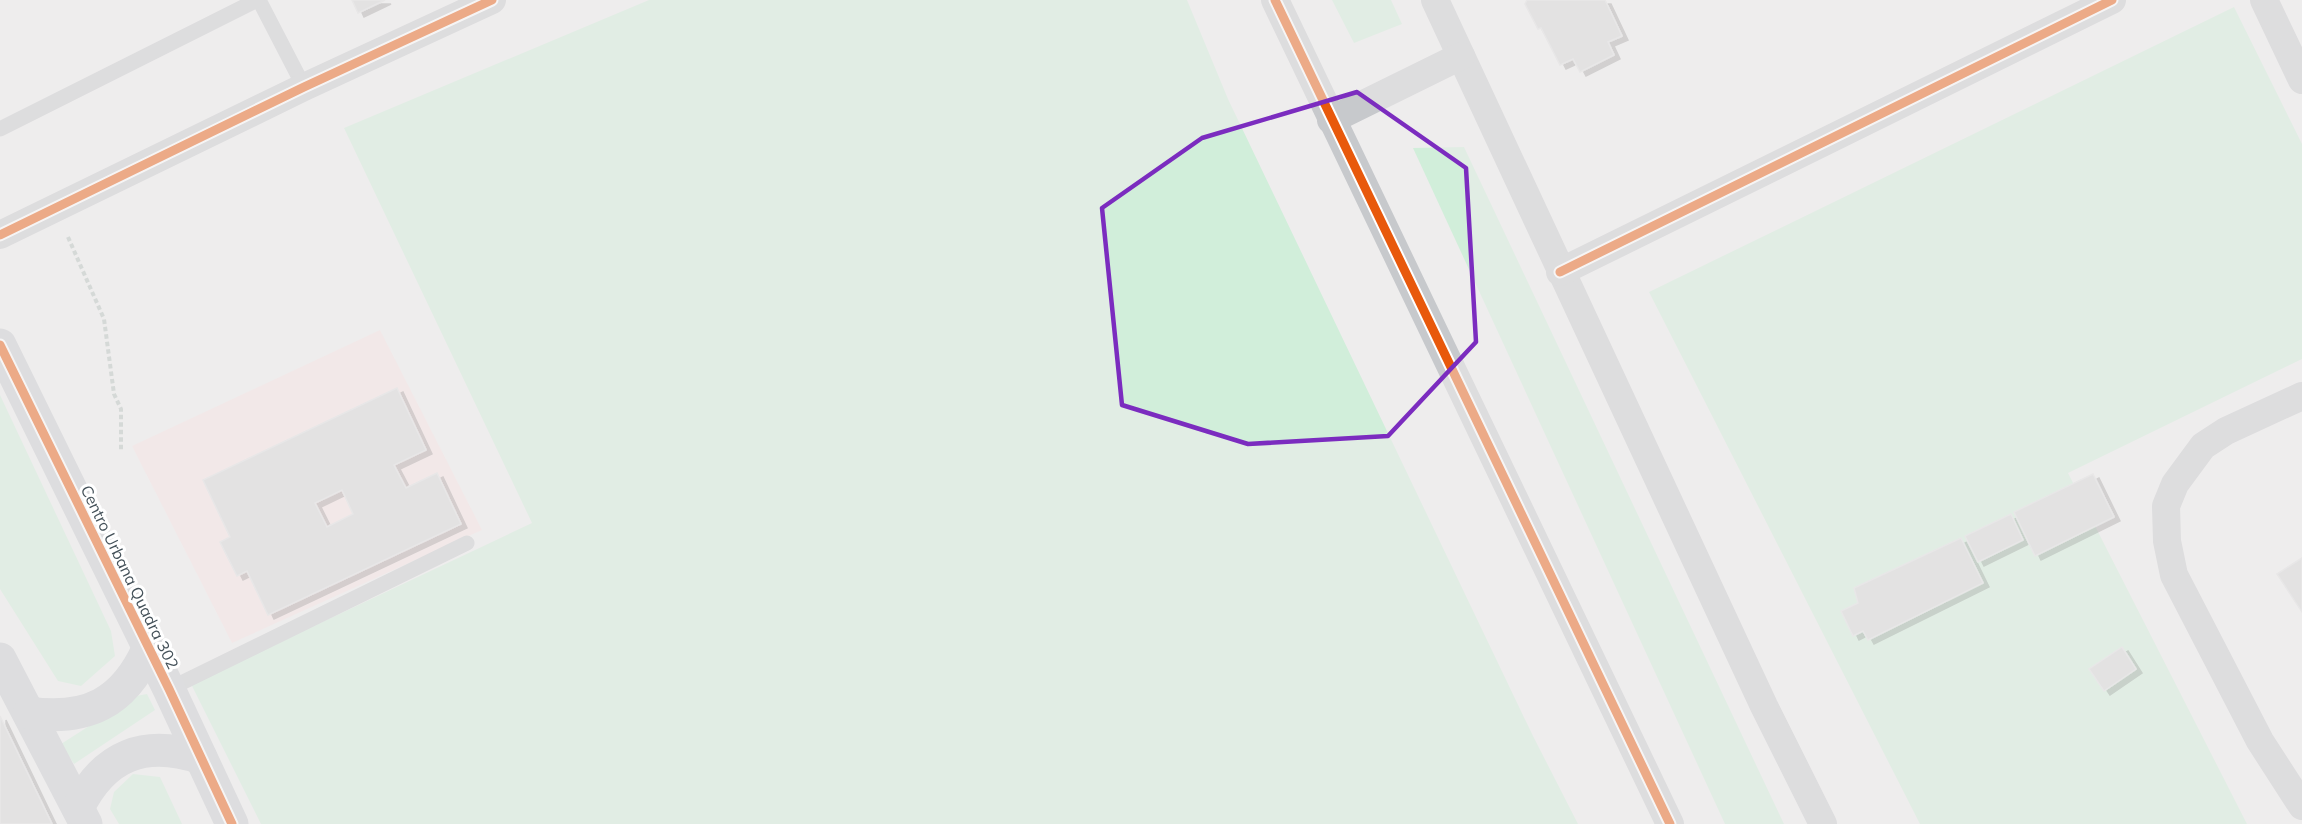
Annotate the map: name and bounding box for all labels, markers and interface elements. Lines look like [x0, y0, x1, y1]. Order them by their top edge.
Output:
street label: Centro Urbana Quadra 302 [77, 482, 183, 672]

